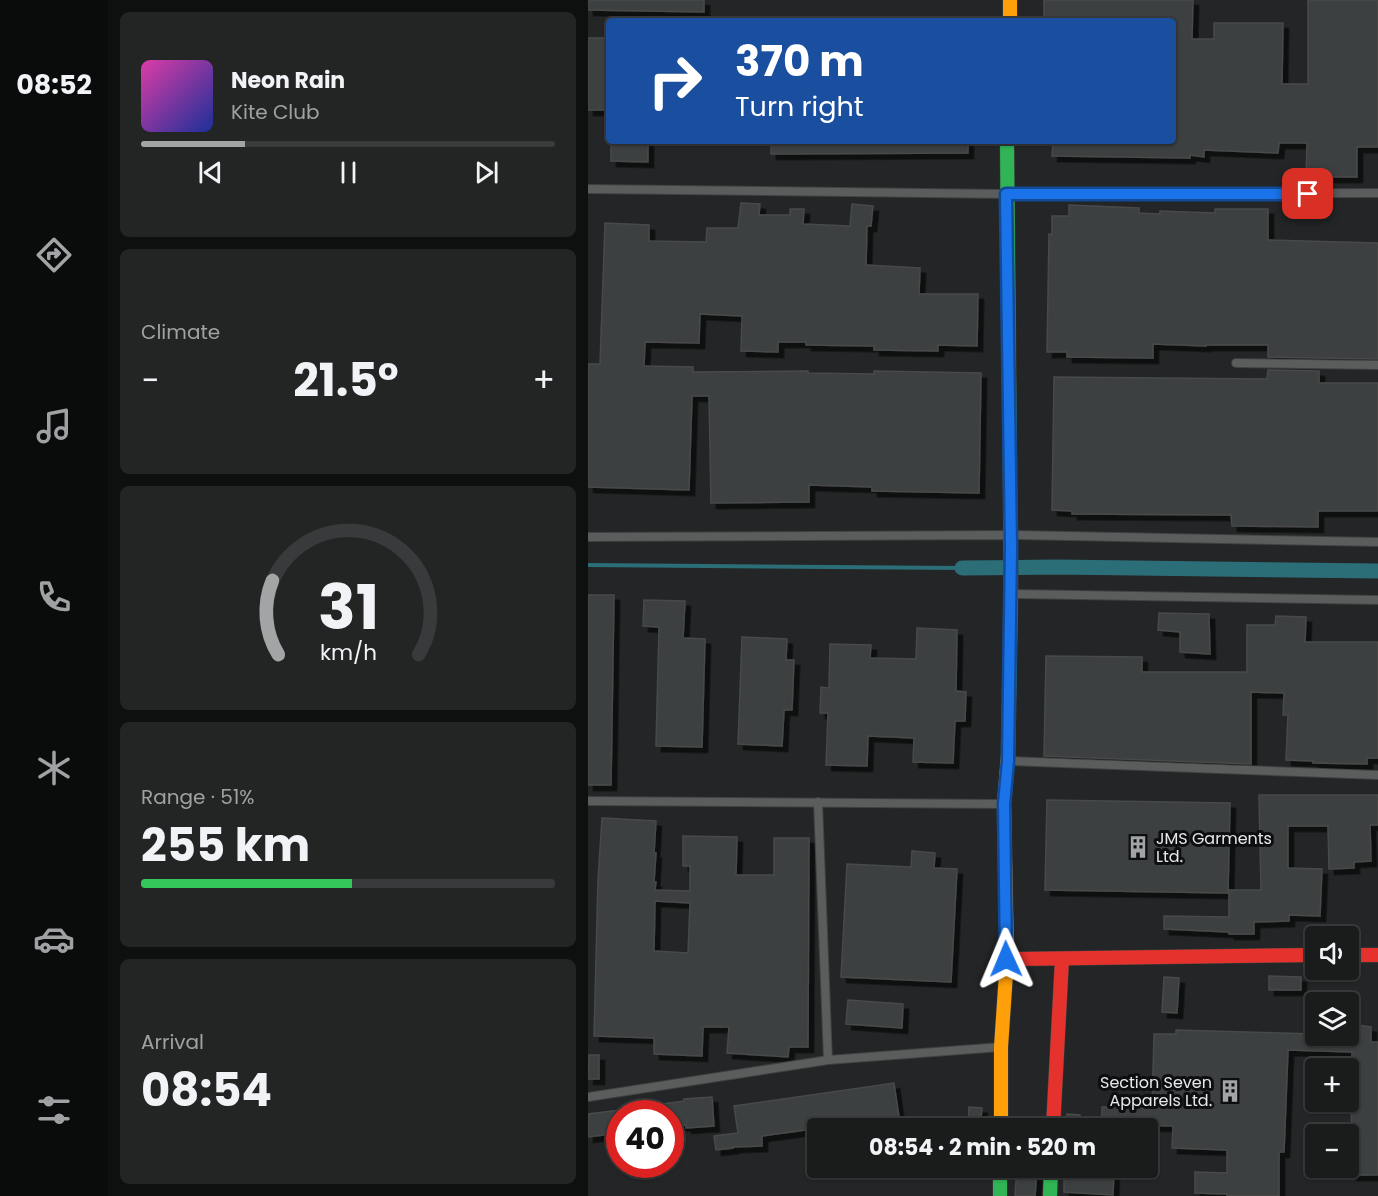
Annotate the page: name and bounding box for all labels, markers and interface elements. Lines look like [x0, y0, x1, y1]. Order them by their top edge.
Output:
text: 370 m [735, 32, 864, 91]
icon: right [636, 42, 714, 120]
text: Neon Rain [231, 65, 345, 96]
text: 08:52 [16, 66, 92, 103]
text: Turn right [735, 88, 864, 125]
text: Kite Club [231, 98, 320, 126]
icon: previous [194, 156, 227, 189]
icon: pause [332, 156, 365, 189]
icon: next [470, 156, 503, 189]
pin [1282, 168, 1333, 219]
icon: arrive [1291, 177, 1324, 210]
icon: directions [33, 234, 75, 276]
text: Climate [141, 318, 220, 346]
text: 21.5° [293, 349, 399, 412]
text: − [141, 357, 159, 404]
text: + [532, 357, 555, 404]
icon: music [33, 405, 75, 447]
text: 31 [317, 563, 379, 651]
icon: phone [33, 576, 75, 618]
text: km/h [319, 637, 377, 668]
icon: climate [33, 747, 75, 789]
text: Range · 51% [141, 783, 254, 811]
text: 255 km [141, 814, 310, 877]
place label: JMS Garments Ltd. [1156, 827, 1272, 868]
building icon: JMS Garments Ltd. [1125, 834, 1151, 860]
icon: car [33, 918, 75, 960]
map controls [1305, 926, 1359, 1178]
button: sound [1305, 926, 1359, 980]
position arrow [974, 927, 1038, 991]
button: layers [1305, 992, 1359, 1046]
text: Arrival [141, 1028, 204, 1056]
button: + [1305, 1058, 1359, 1112]
text: 08:54 [141, 1059, 272, 1122]
place label: Section Seven Apparels Ltd. [1100, 1071, 1212, 1112]
building icon: Section Seven Apparels Ltd. [1217, 1078, 1243, 1104]
icon: filters [33, 1089, 75, 1131]
speed limit sign: 40 [606, 1100, 684, 1178]
button: − [1305, 1124, 1359, 1178]
text: 08:54 · 2 min · 520 m [869, 1132, 1096, 1163]

